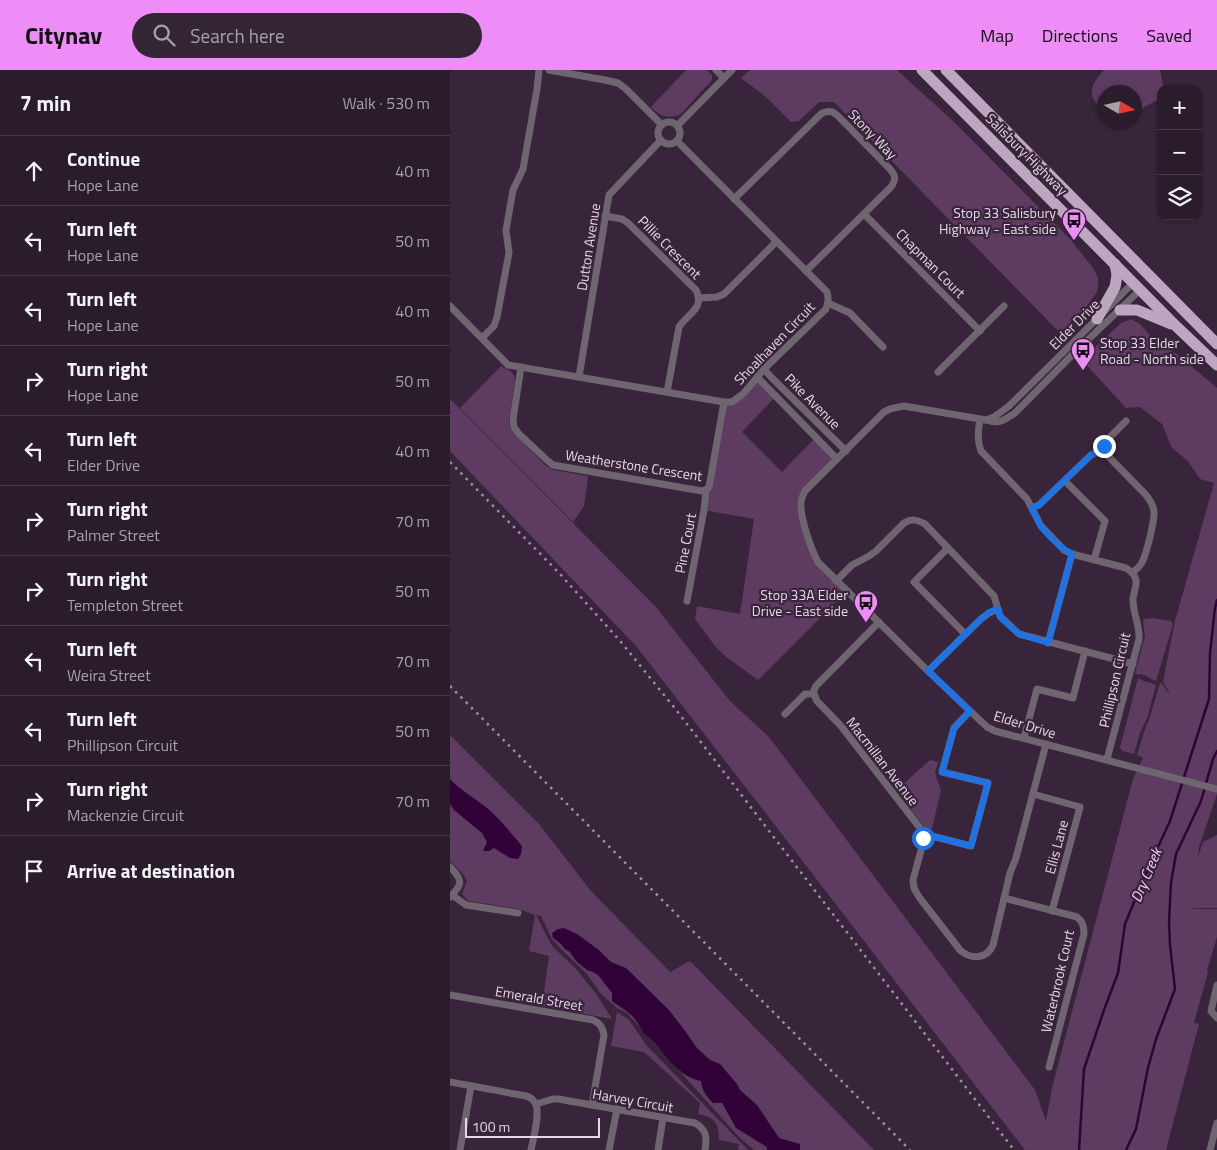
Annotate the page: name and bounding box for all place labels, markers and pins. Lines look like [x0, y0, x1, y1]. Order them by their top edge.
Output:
place label: Stop 33 Salisbury Highway - East side [939, 202, 1056, 239]
bus stop icon: Stop 33 Salisbury Highway - East side [1061, 207, 1087, 241]
place label: Stop 33 Elder Road - North side [1100, 332, 1204, 369]
bus stop icon: Stop 33 Elder Road - North side [1070, 337, 1096, 371]
place label: Stop 33A Elder Drive - East side [752, 584, 848, 621]
bus stop icon: Stop 33A Elder Drive - East side [853, 589, 879, 623]

